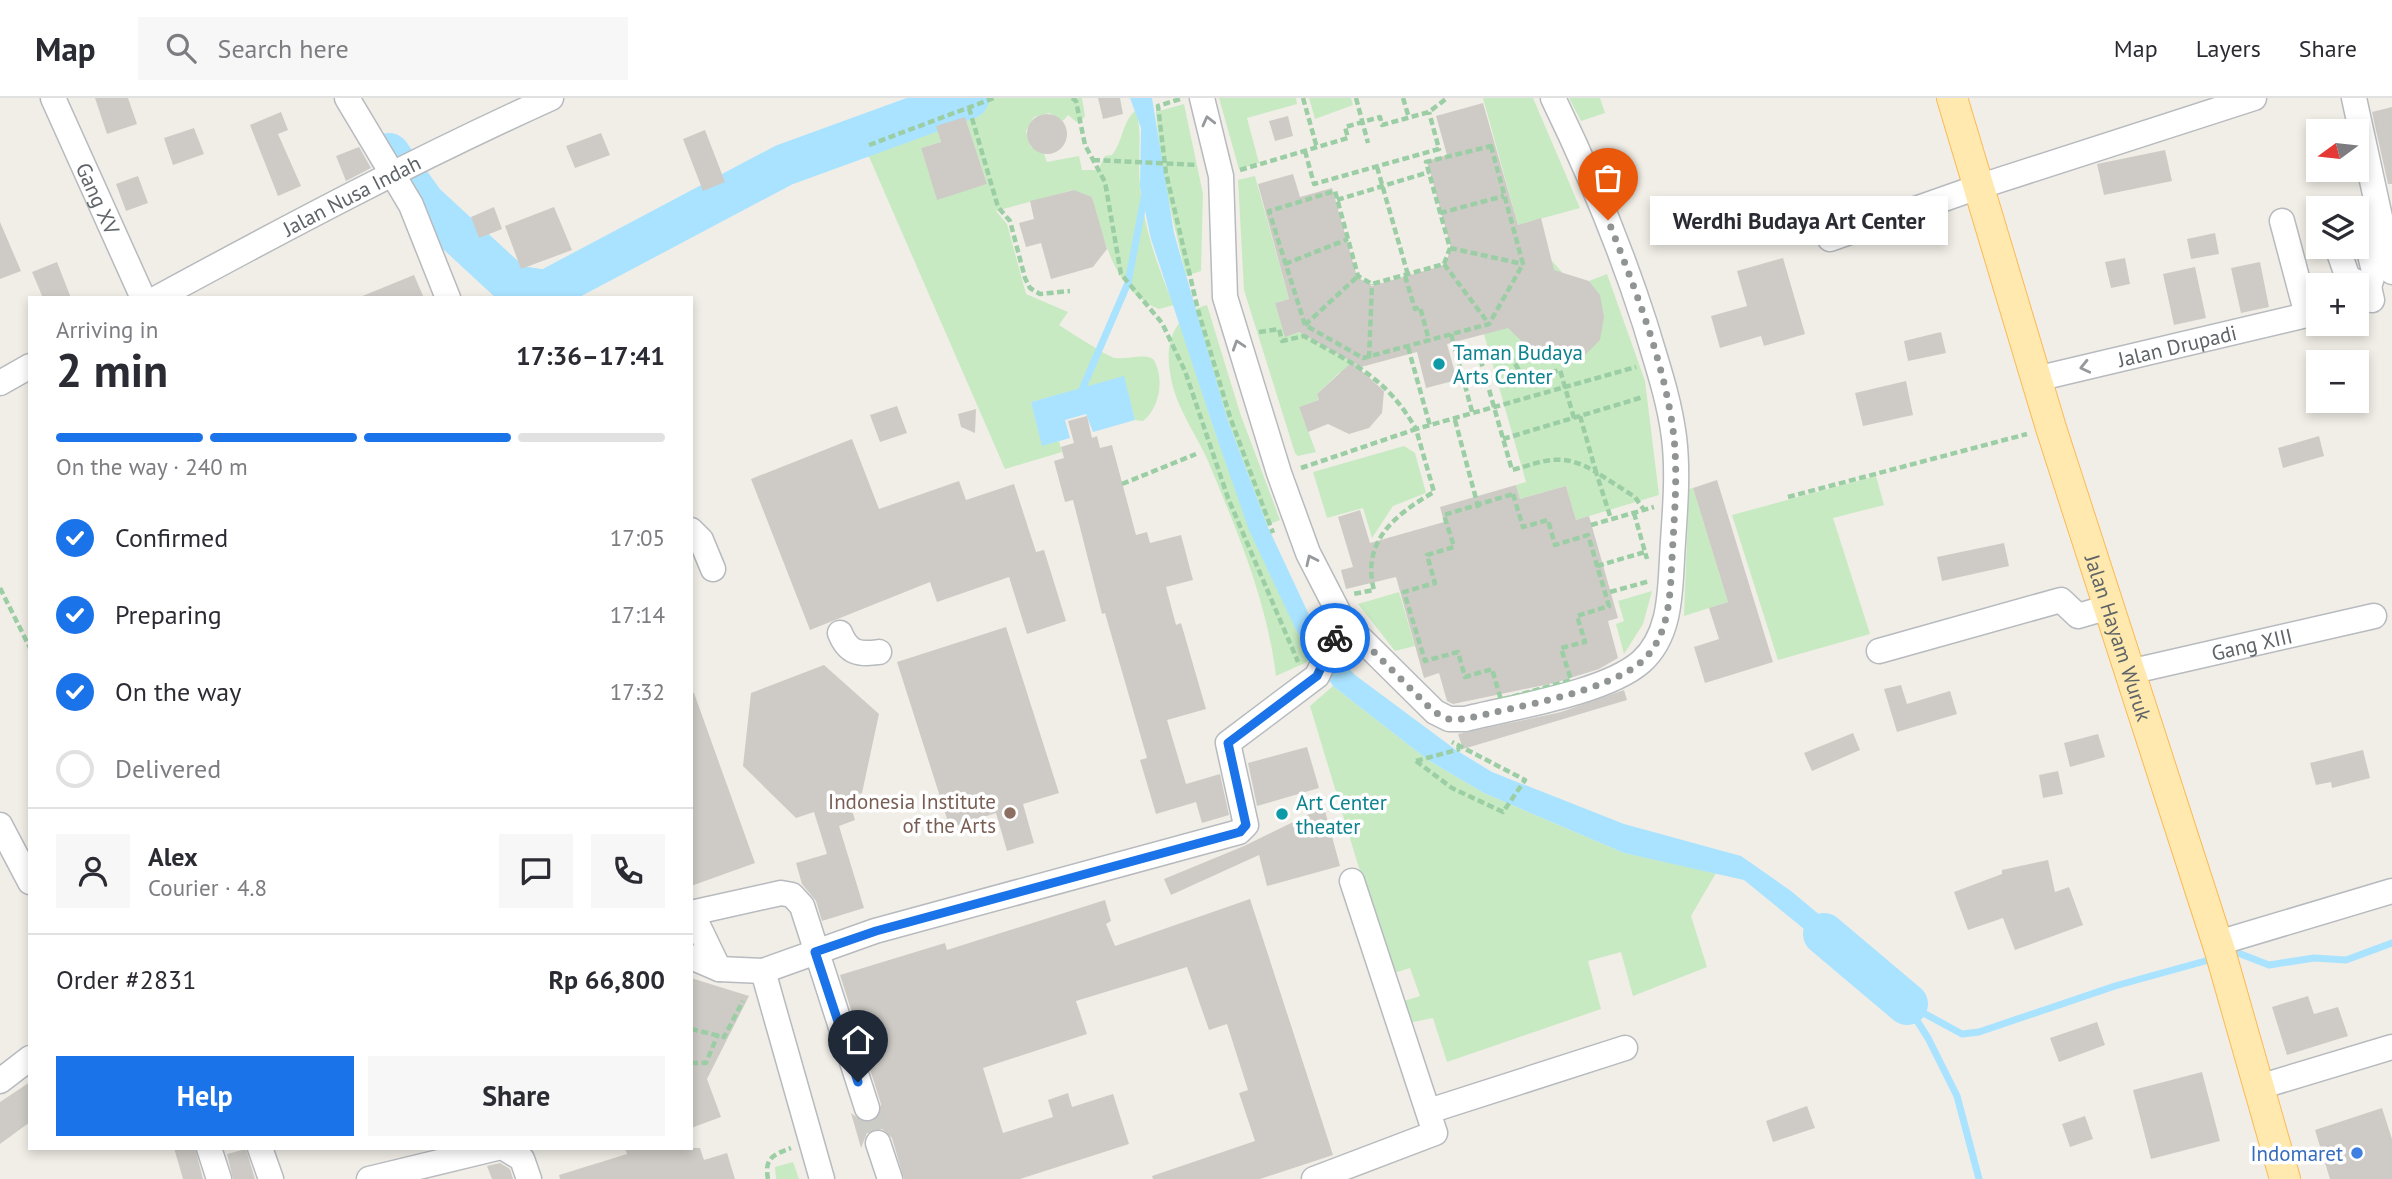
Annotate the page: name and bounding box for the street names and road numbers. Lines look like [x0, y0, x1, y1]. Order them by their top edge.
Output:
street label: Jalan Nusa Indah [277, 149, 425, 242]
street label: Gang XV [70, 158, 126, 239]
street label: Jalan Drupadi [2114, 319, 2239, 373]
street label: Jalan Hayam Wuruk [2079, 550, 2158, 725]
street label: Gang XIII [2209, 622, 2295, 666]

